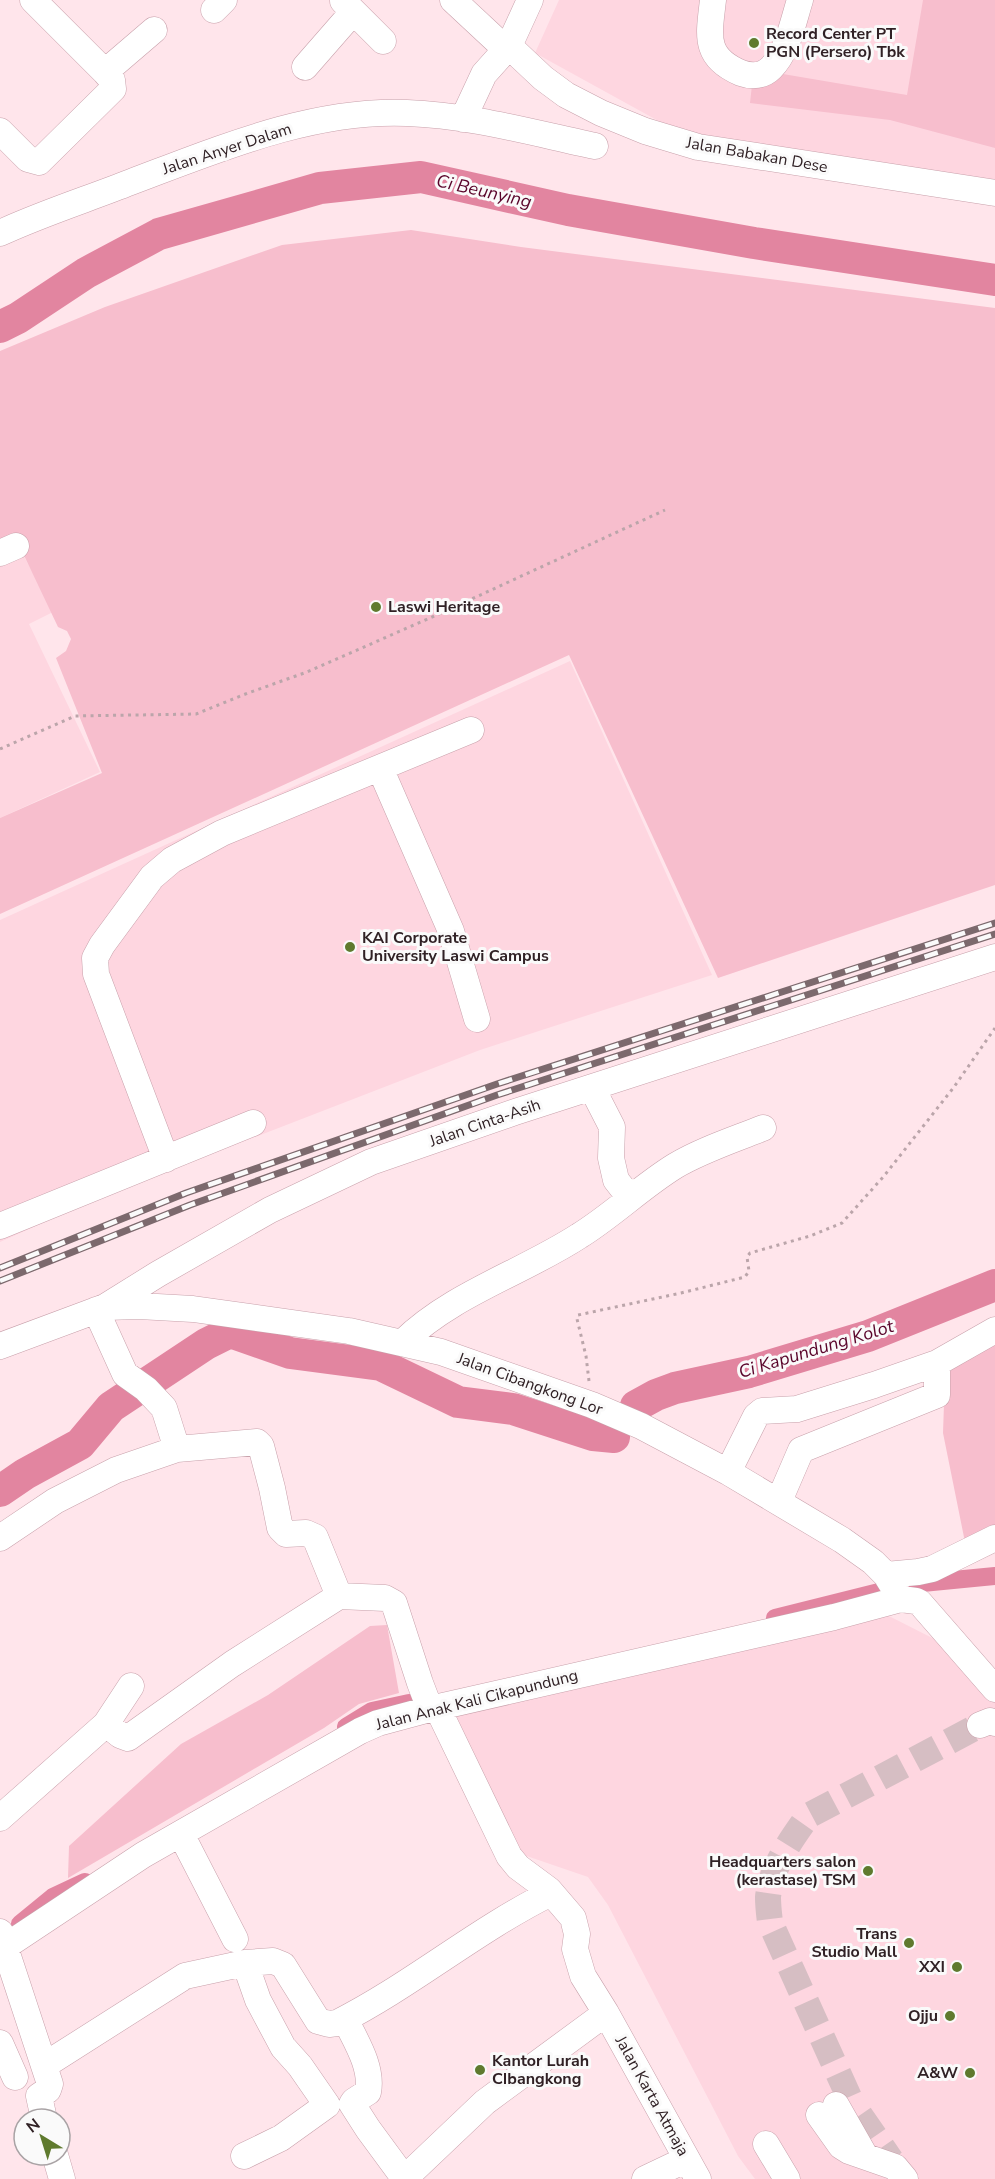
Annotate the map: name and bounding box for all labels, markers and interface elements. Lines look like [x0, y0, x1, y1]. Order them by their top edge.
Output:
place label: Record Center PT PGN (Persero) Tbk [766, 23, 905, 63]
marker: Record Center PT PGN (Persero) Tbk [747, 36, 761, 50]
street label: Jalan Anyer Dalam [159, 118, 294, 181]
street label: Jalan Babakan Dese [683, 132, 830, 178]
water label: Ci Beunying [434, 168, 534, 214]
place label: Laswi Heritage [388, 596, 500, 618]
marker: Laswi Heritage [369, 600, 383, 614]
place label: KAI Corporate University Laswi Campus [362, 927, 549, 967]
marker: KAI Corporate University Laswi Campus [343, 940, 357, 954]
street label: Jalan Cinta-Asih [426, 1094, 544, 1153]
water label: Ci Kapundung Kolot [735, 1314, 897, 1384]
street label: Jalan Cibangkong Lor [453, 1347, 606, 1421]
street label: Jalan Anak Kali Cikapundung [373, 1664, 580, 1736]
place label: Headquarters salon (kerastase) TSM [709, 1851, 856, 1891]
marker: Headquarters salon (kerastase) TSM [861, 1864, 875, 1878]
place label: Trans Studio Mall [812, 1923, 897, 1963]
marker: Trans Studio Mall [902, 1936, 916, 1950]
place label: XXI [918, 1956, 945, 1978]
marker: XXI [950, 1960, 964, 1974]
place label: Ojju [908, 2005, 938, 2027]
marker: Ojju [943, 2009, 957, 2023]
street label: Jalan Karta Atmaja [609, 2031, 694, 2160]
place label: Kantor Lurah CIbangkong [492, 2050, 589, 2090]
place label: A&W [917, 2062, 958, 2084]
marker: Kantor Lurah CIbangkong [473, 2063, 487, 2077]
marker: A&W [963, 2066, 977, 2080]
north arrow [12, 2107, 72, 2167]
text: N [22, 2114, 45, 2138]

